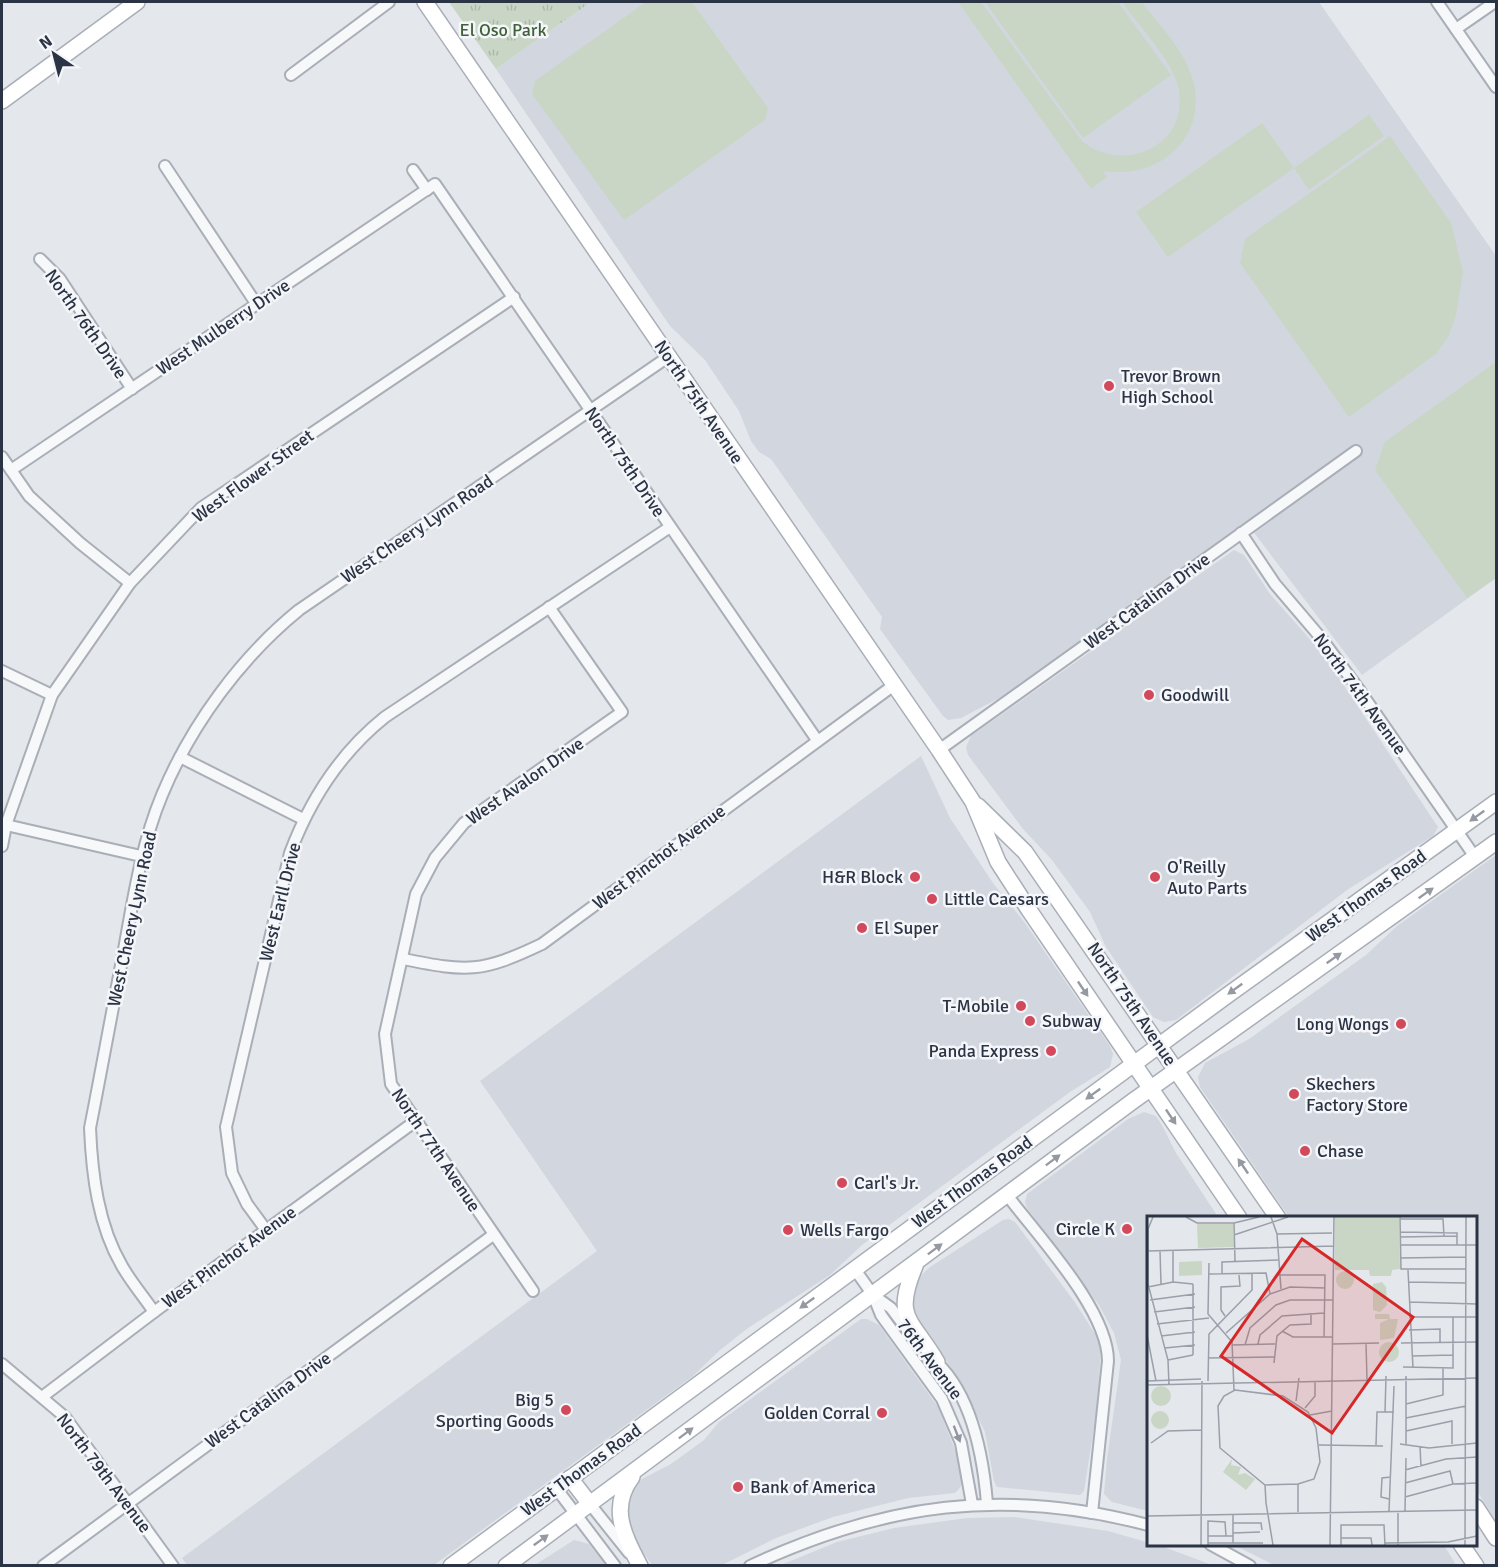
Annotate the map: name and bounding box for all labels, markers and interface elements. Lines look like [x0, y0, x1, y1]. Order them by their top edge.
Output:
park label: El Oso Park [459, 19, 547, 41]
north arrow [24, 24, 84, 84]
text: N [36, 31, 56, 54]
street label: North 76th Drive [40, 265, 132, 383]
street label: West Mulberry Drive [152, 274, 294, 380]
street label: North 75th Avenue [649, 336, 749, 468]
place label: Trevor Brown High School [1121, 365, 1221, 408]
marker: Trevor Brown High School [1102, 379, 1116, 393]
street label: North 75th Drive [580, 403, 670, 521]
street label: West Flower Street [188, 425, 318, 527]
street label: West Cheery Lynn Road [337, 470, 497, 588]
street label: West Catalina Drive [1080, 548, 1214, 654]
street label: North 74th Avenue [1309, 629, 1411, 759]
place label: Goodwill [1161, 684, 1229, 706]
marker: Goodwill [1142, 688, 1156, 702]
street label: West Avalon Drive [462, 732, 588, 830]
street label: West Pinchot Avenue [588, 800, 730, 914]
one-way arrow [1469, 810, 1484, 822]
street label: West Cheery Lynn Road [103, 829, 161, 1009]
street label: West Earll Drive [255, 840, 305, 964]
street label: West Thomas Road [1301, 845, 1431, 947]
place label: O'Reilly Auto Parts [1167, 856, 1247, 899]
place label: H&R Block [822, 866, 903, 888]
marker: H&R Block [908, 870, 922, 884]
marker: O'Reilly Auto Parts [1148, 870, 1162, 884]
one-way arrow [1417, 887, 1433, 899]
place label: Little Caesars [944, 888, 1049, 910]
marker: Little Caesars [925, 892, 939, 906]
place label: El Super [874, 917, 939, 939]
marker: El Super [855, 921, 869, 935]
street label: North 75th Avenue [1082, 938, 1182, 1070]
one-way arrow [1326, 952, 1342, 964]
one-way arrow [1077, 981, 1089, 997]
one-way arrow [1228, 983, 1244, 995]
place label: T-Mobile [942, 995, 1009, 1017]
marker: T-Mobile [1014, 999, 1028, 1013]
place label: Subway [1042, 1010, 1102, 1032]
place label: Long Wongs [1296, 1013, 1389, 1035]
marker: Subway [1023, 1014, 1037, 1028]
marker: Long Wongs [1394, 1017, 1408, 1031]
place label: Panda Express [929, 1040, 1039, 1062]
marker: Panda Express [1044, 1044, 1058, 1058]
place label: Skechers Factory Store [1306, 1073, 1408, 1116]
street label: North 77th Avenue [386, 1084, 486, 1216]
marker: Skechers Factory Store [1287, 1087, 1301, 1101]
one-way arrow [1086, 1088, 1102, 1100]
one-way arrow [1165, 1109, 1176, 1125]
street label: West Thomas Road [907, 1131, 1037, 1233]
place label: Chase [1317, 1140, 1364, 1162]
marker: Chase [1298, 1144, 1312, 1158]
one-way arrow [1045, 1154, 1061, 1166]
one-way arrow [1237, 1158, 1249, 1174]
place label: Carl's Jr. [854, 1172, 919, 1194]
marker: Carl's Jr. [835, 1176, 849, 1190]
street label: West Pinchot Avenue [158, 1201, 300, 1313]
inset map [1147, 1216, 1477, 1546]
place label: Circle K [1056, 1218, 1115, 1240]
place label: Wells Fargo [800, 1219, 889, 1241]
marker: Circle K [1120, 1222, 1134, 1236]
marker: Wells Fargo [781, 1223, 795, 1237]
one-way arrow [928, 1243, 943, 1255]
one-way arrow [800, 1297, 816, 1309]
street label: 76th Avenue [892, 1314, 968, 1404]
street label: West Catalina Drive [201, 1347, 335, 1453]
place label: Big 5 Sporting Goods [436, 1389, 554, 1432]
place label: Golden Corral [764, 1402, 870, 1424]
marker: Big 5 Sporting Goods [559, 1403, 573, 1417]
marker: Golden Corral [875, 1406, 889, 1420]
street label: North 79th Avenue [52, 1409, 156, 1537]
street label: West Thomas Road [516, 1419, 646, 1521]
one-way arrow [952, 1425, 962, 1443]
one-way arrow [677, 1427, 693, 1439]
place label: Bank of America [750, 1476, 876, 1498]
marker: Bank of America [731, 1480, 745, 1494]
one-way arrow [532, 1534, 548, 1546]

